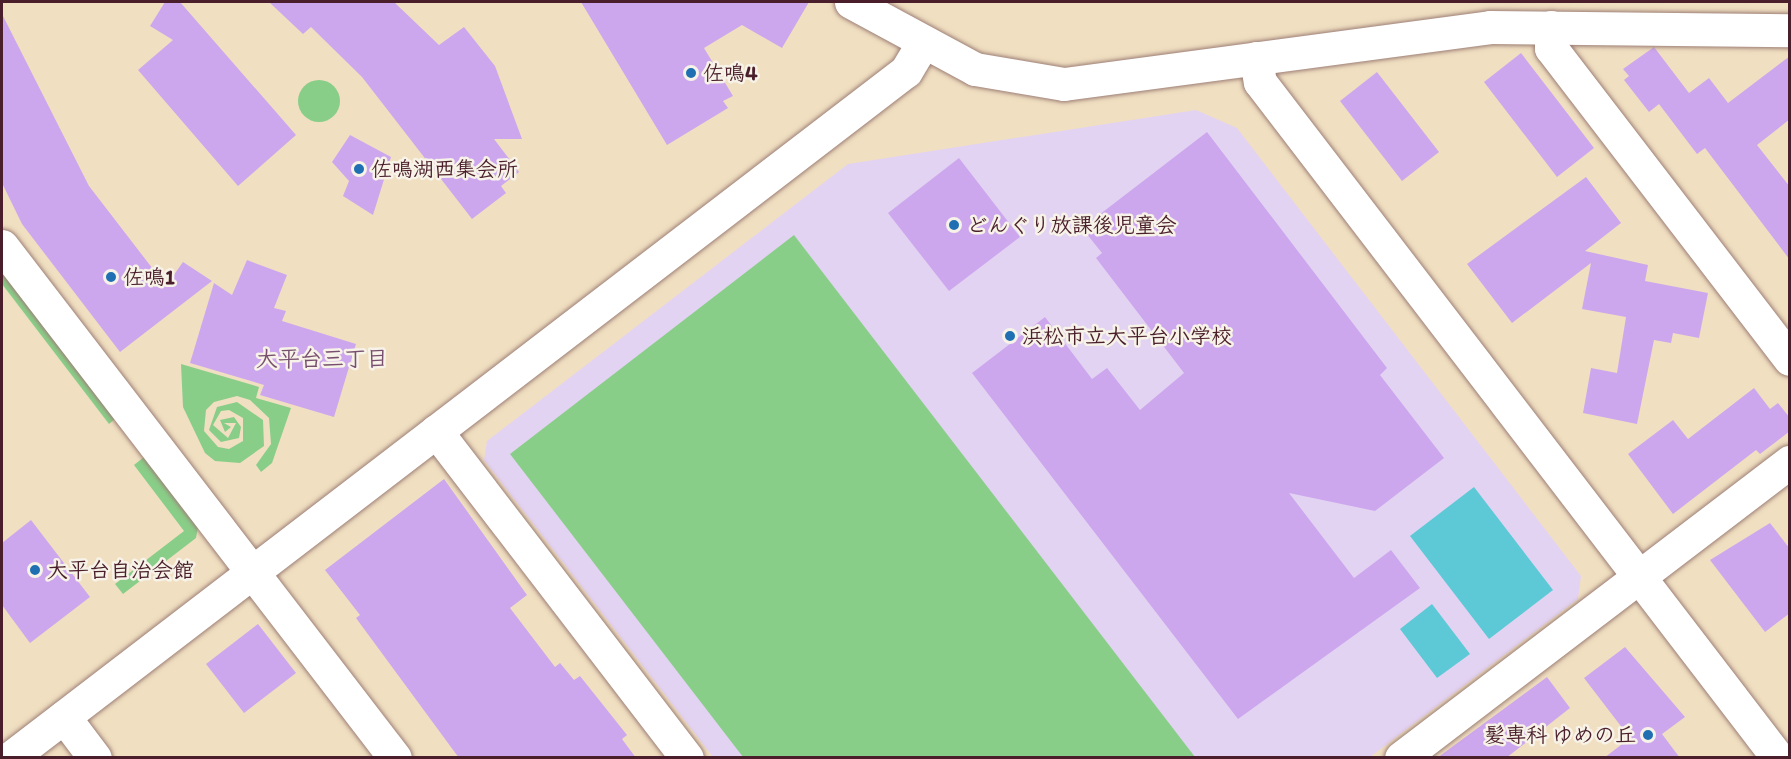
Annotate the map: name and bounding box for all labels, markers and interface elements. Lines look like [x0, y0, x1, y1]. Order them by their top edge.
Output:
place label: 佐鳴4 [703, 60, 758, 86]
marker: 佐鳴4 [684, 66, 698, 80]
place label: 佐鳴湖西集会所 [371, 156, 518, 182]
marker: 佐鳴湖西集会所 [352, 162, 366, 176]
place label: どんぐり放課後児童会 [966, 212, 1176, 238]
marker: どんぐり放課後児童会 [947, 218, 961, 232]
place label: 佐鳴1 [123, 264, 175, 290]
marker: 佐鳴1 [104, 270, 118, 284]
place label: 浜松市立大平台小学校 [1022, 323, 1232, 349]
marker: 浜松市立大平台小学校 [1003, 329, 1017, 343]
district label: 大平台三丁目 [256, 346, 388, 372]
place label: 大平台自治会館 [47, 557, 194, 583]
marker: 大平台自治会館 [28, 563, 42, 577]
place label: 髪専科 ゆめの丘 [1484, 722, 1636, 748]
marker: 髪専科 ゆめの丘 [1641, 728, 1655, 742]

